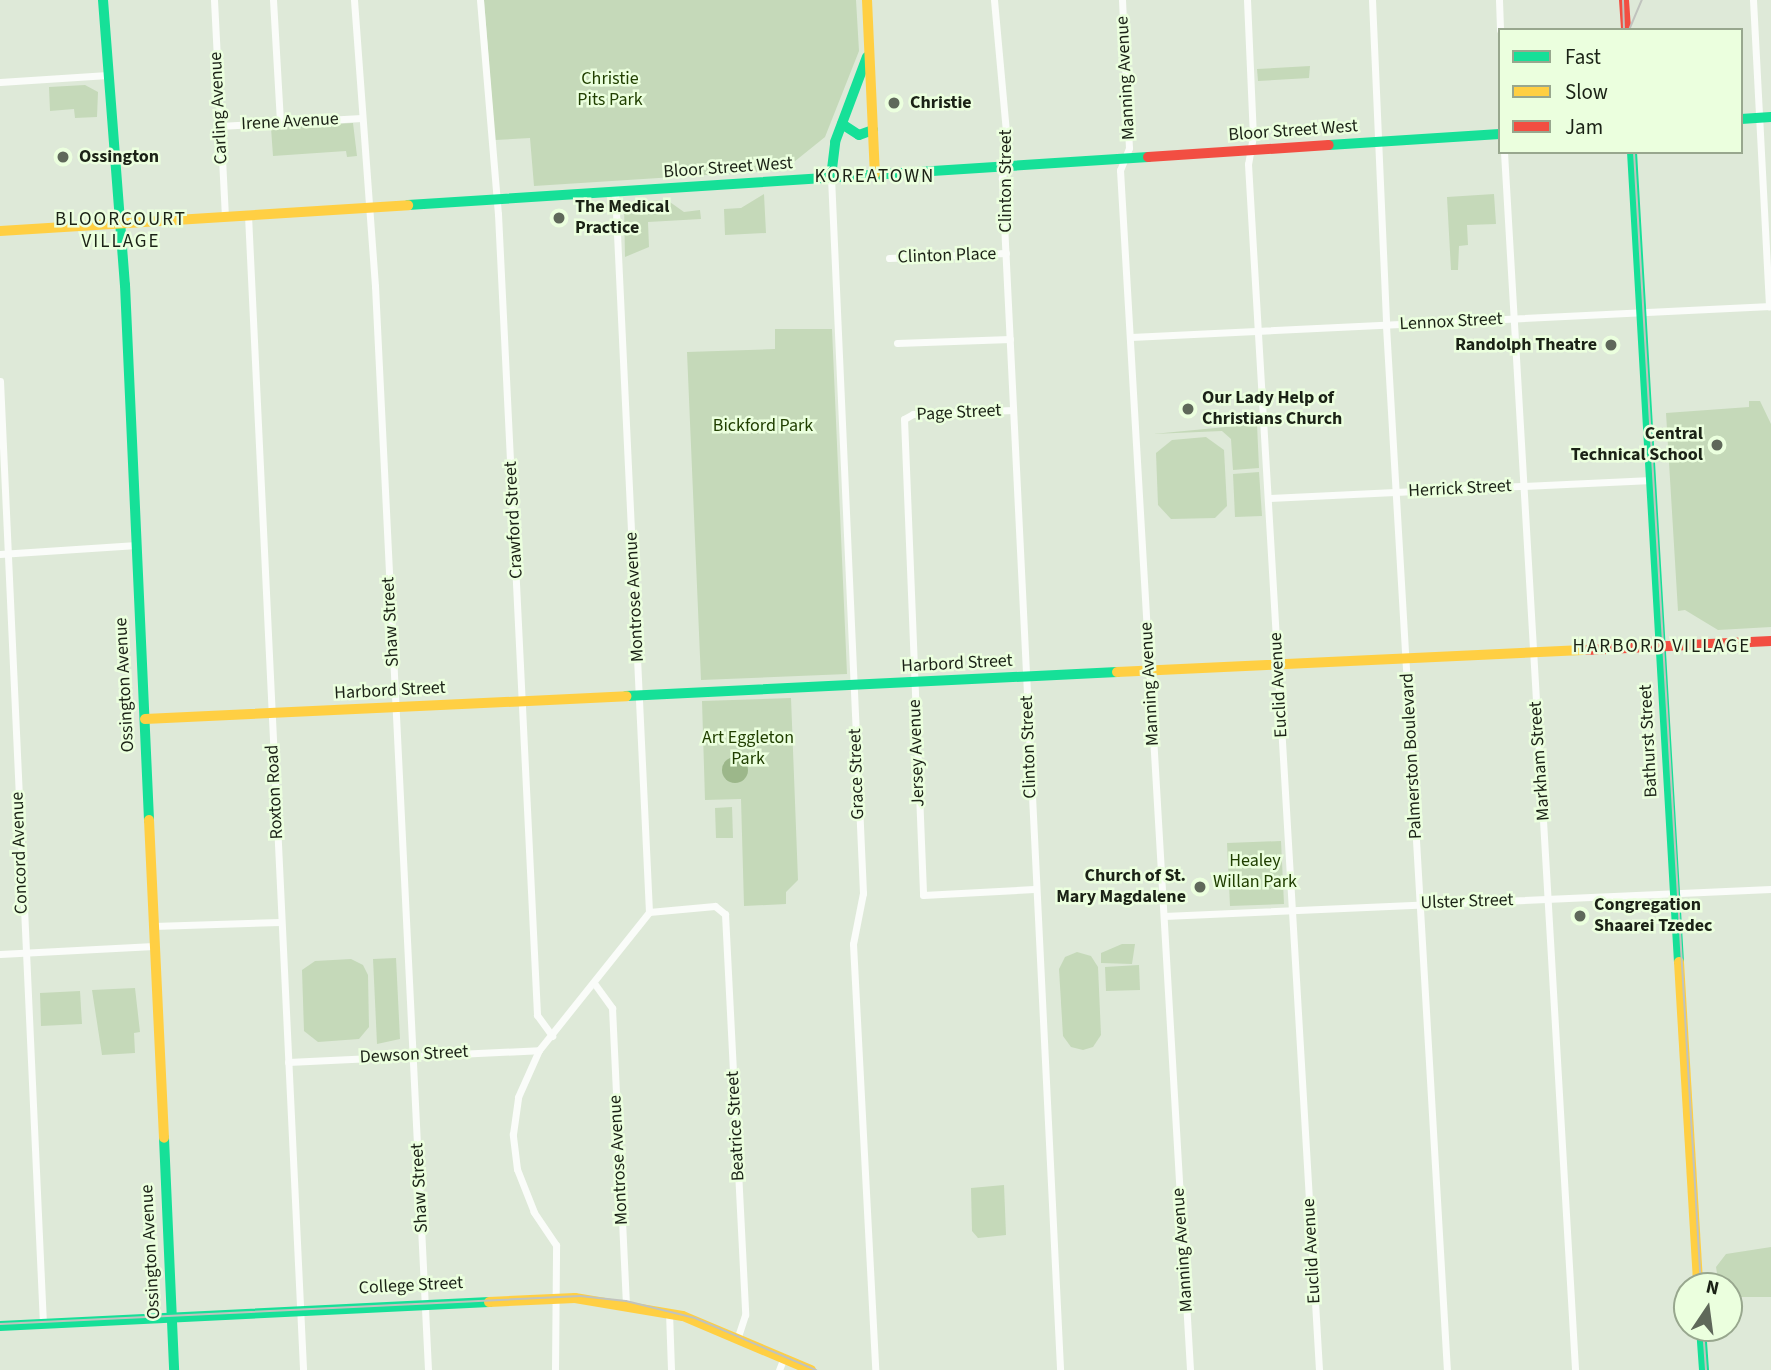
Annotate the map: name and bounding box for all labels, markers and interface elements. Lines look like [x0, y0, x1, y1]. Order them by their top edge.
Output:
street label: Manning Avenue [1112, 15, 1140, 141]
legend [1498, 28, 1743, 154]
text: Fast [1565, 42, 1601, 72]
street label: Carling Avenue [205, 51, 233, 165]
park label: Christie Pits Park [577, 69, 643, 112]
text: Slow [1565, 77, 1608, 107]
place label: Christie [910, 92, 972, 114]
marker: Christie [884, 93, 904, 113]
street label: Irene Avenue [241, 109, 339, 135]
text: Jam [1565, 112, 1603, 142]
street label: Bloor Street West [1228, 116, 1358, 146]
street label: Clinton Street [995, 129, 1017, 233]
place label: Ossington [79, 146, 159, 168]
marker: Ossington [53, 147, 73, 167]
street label: Bloor Street West [663, 153, 793, 183]
district label: KOREATOWN [816, 166, 934, 188]
place label: The Medical Practice [575, 197, 669, 240]
marker: The Medical Practice [549, 208, 569, 228]
district label: BLOORCOURT VILLAGE [56, 209, 186, 253]
street label: Clinton Place [897, 243, 997, 269]
street label: Lennox Street [1399, 309, 1503, 335]
place label: Randolph Theatre [1455, 334, 1597, 356]
marker: Randolph Theatre [1603, 337, 1619, 353]
place label: Our Lady Help of Christians Church [1202, 388, 1342, 430]
street label: Page Street [916, 400, 1002, 426]
marker: Our Lady Help of Christians Church [1180, 401, 1196, 417]
park label: Bickford Park [713, 415, 813, 437]
place label: Central Technical School [1571, 424, 1703, 466]
marker: Central Technical School [1709, 437, 1725, 453]
street label: Crawford Street [500, 461, 528, 579]
street label: Herrick Street [1408, 476, 1512, 502]
street label: Montrose Avenue [621, 531, 649, 663]
street label: Shaw Street [378, 576, 404, 668]
street label: Ossington Avenue [111, 617, 139, 753]
street label: Manning Avenue [1136, 621, 1164, 747]
street label: Euclid Avenue [1265, 632, 1293, 738]
district label: HARBORD VILLAGE [1574, 636, 1750, 658]
street label: Harbord Street [901, 650, 1013, 678]
street label: Palmerston Boulevard [1397, 672, 1427, 840]
street label: Harbord Street [334, 677, 446, 705]
street label: Bathurst Street [1635, 684, 1663, 798]
street label: Clinton Street [1016, 695, 1042, 799]
street label: Jersey Avenue [904, 699, 930, 807]
street label: Markham Street [1525, 700, 1555, 822]
park label: Art Eggleton Park [702, 728, 794, 770]
street label: Grace Street [845, 728, 869, 820]
street label: Roxton Road [262, 744, 288, 840]
street label: Concord Avenue [7, 791, 33, 915]
park label: Healey Willan Park [1213, 851, 1297, 894]
place label: Church of St. Mary Magdalene [1056, 866, 1186, 908]
marker: Church of St. Mary Magdalene [1192, 879, 1208, 895]
street label: Ulster Street [1420, 890, 1514, 914]
place label: Congregation Shaarei Tzedec [1594, 895, 1712, 937]
marker: Congregation Shaarei Tzedec [1572, 908, 1588, 924]
street label: Dewson Street [359, 1041, 469, 1069]
street label: Beatrice Street [722, 1070, 750, 1182]
street label: Montrose Avenue [605, 1094, 633, 1226]
street label: Shaw Street [407, 1142, 433, 1234]
street label: Ossington Avenue [137, 1184, 165, 1320]
street label: Manning Avenue [1168, 1187, 1198, 1313]
street label: Euclid Avenue [1298, 1198, 1326, 1304]
street label: College Street [358, 1272, 464, 1300]
north arrow [1673, 1272, 1743, 1342]
text: N [1703, 1273, 1722, 1303]

